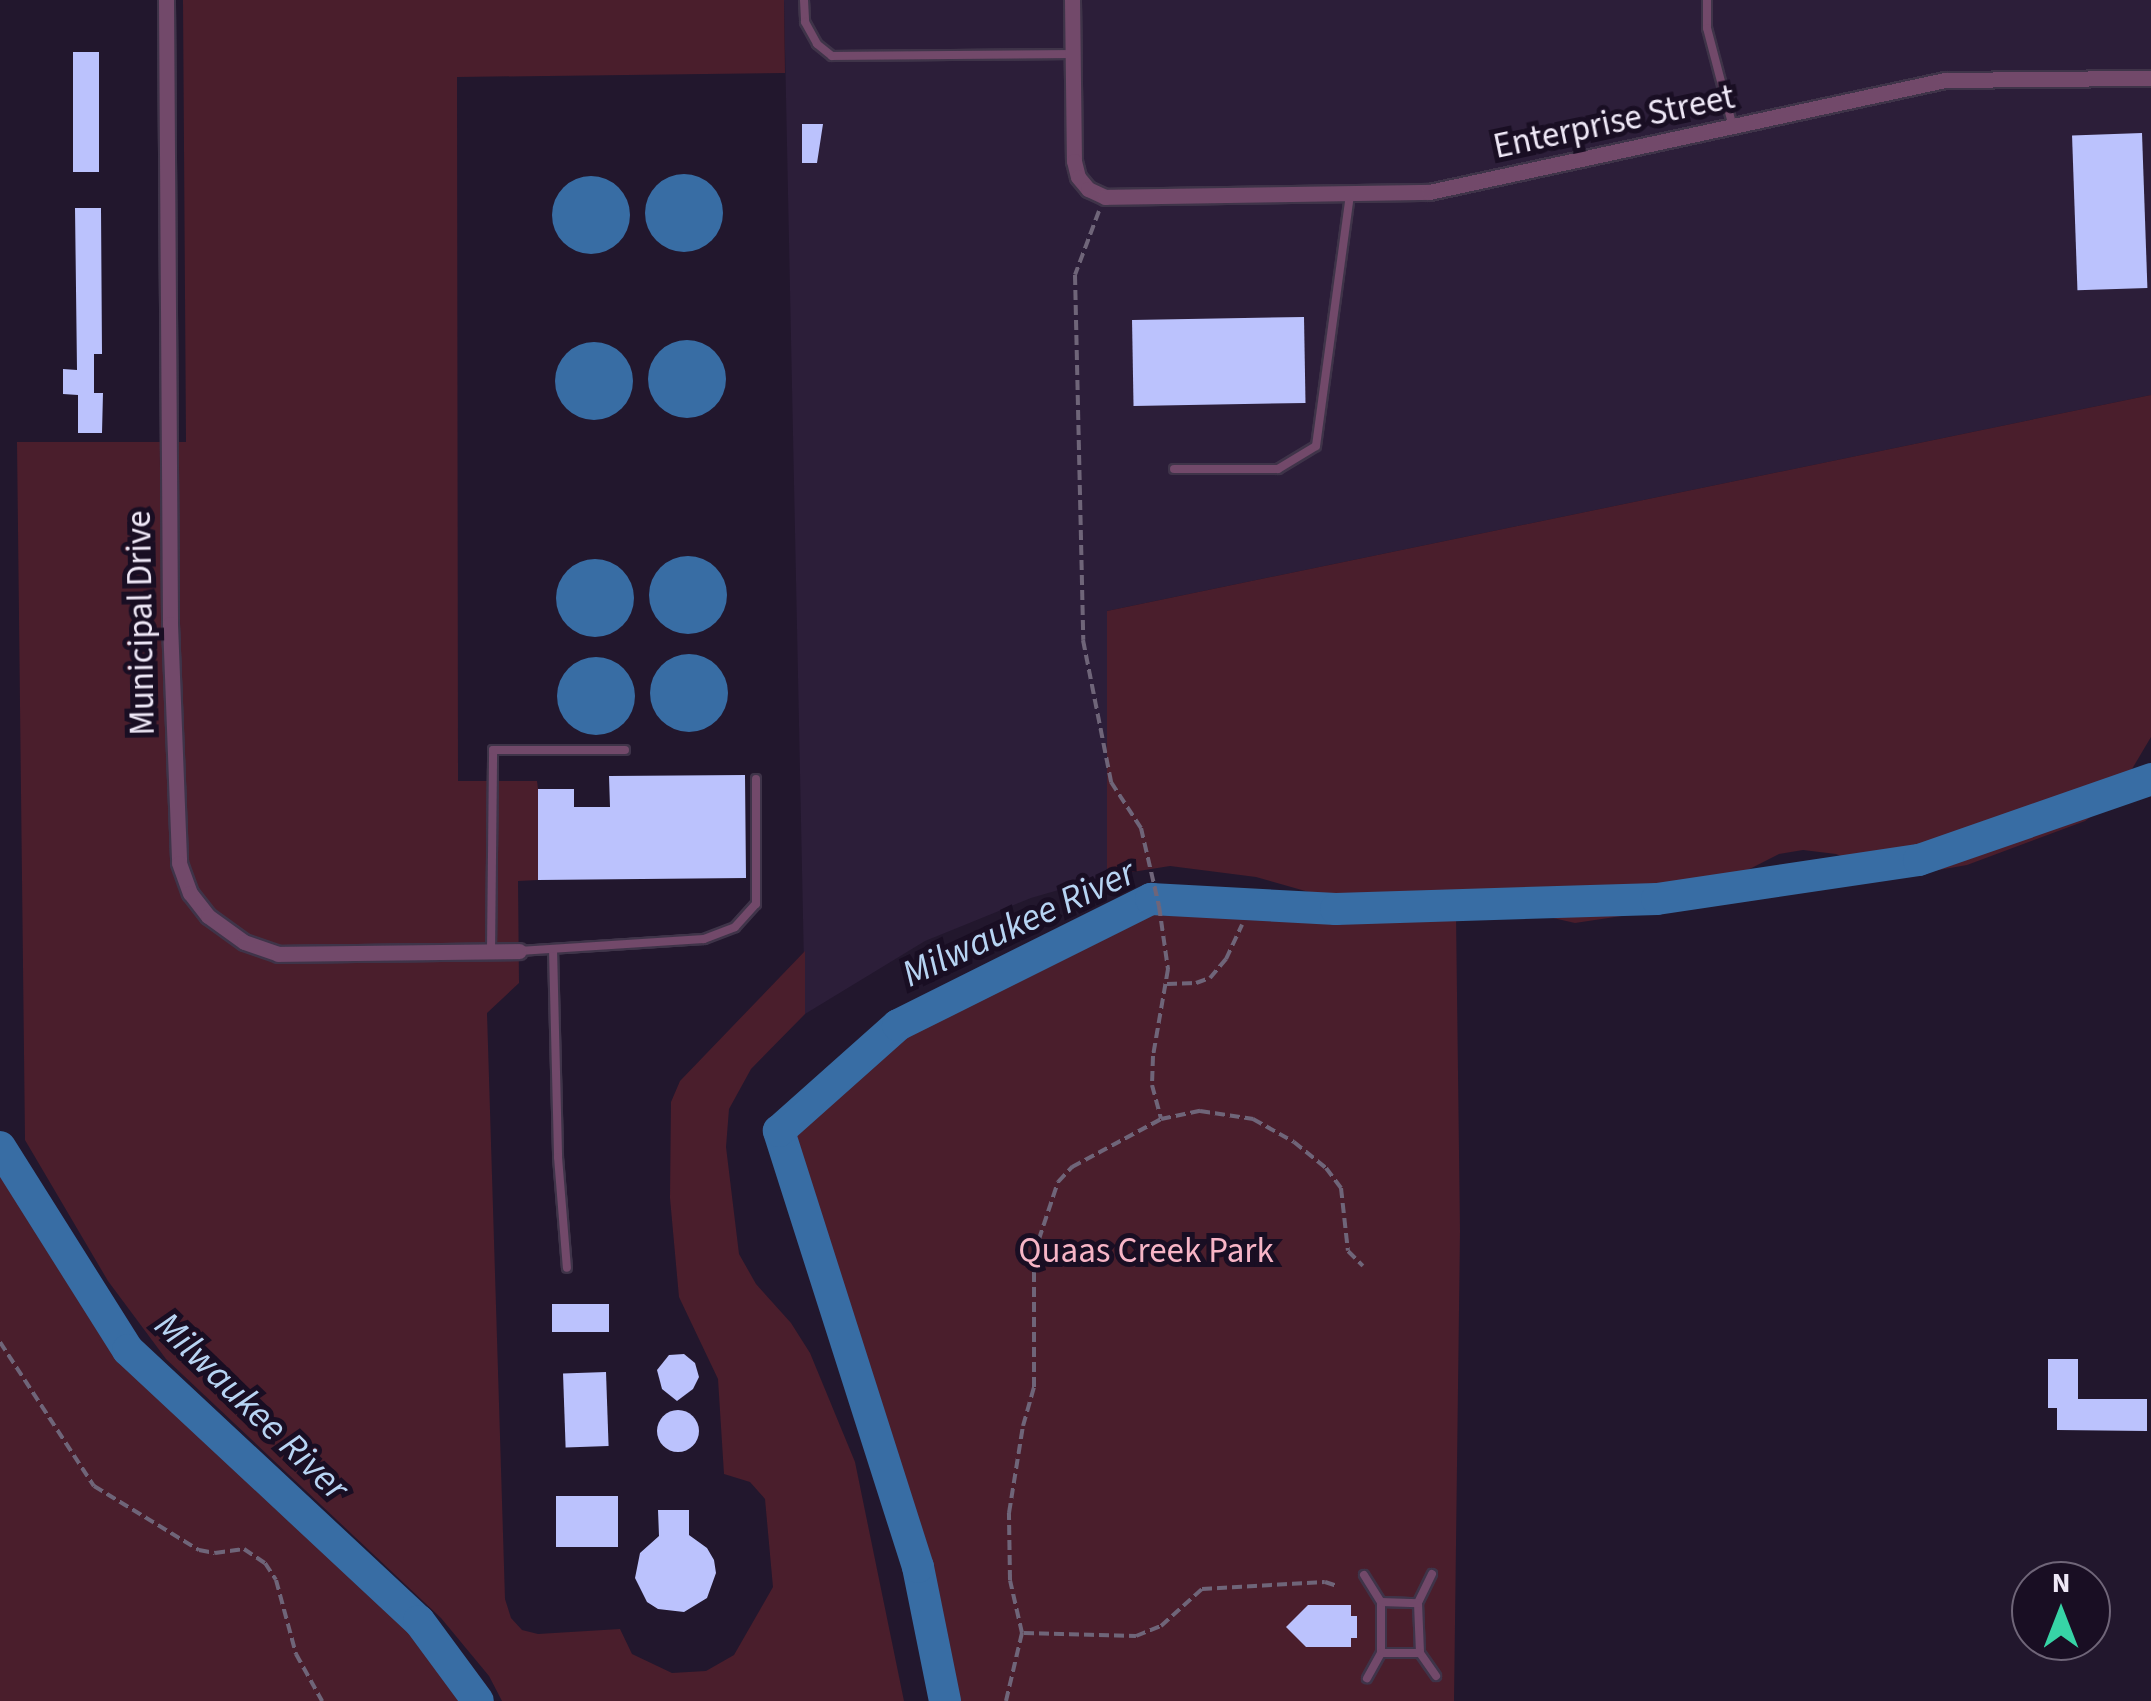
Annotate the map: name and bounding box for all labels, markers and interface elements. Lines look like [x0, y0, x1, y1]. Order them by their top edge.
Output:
street label: Enterprise Street [1490, 76, 1738, 168]
street label: Municipal Drive [118, 510, 164, 736]
water label: Milwaukee River [895, 850, 1143, 998]
park label: Quaas Creek Park [1018, 1230, 1274, 1272]
water label: Milwaukee River [145, 1303, 357, 1511]
north arrow [2011, 1561, 2111, 1661]
text: N [2052, 1563, 2070, 1603]

